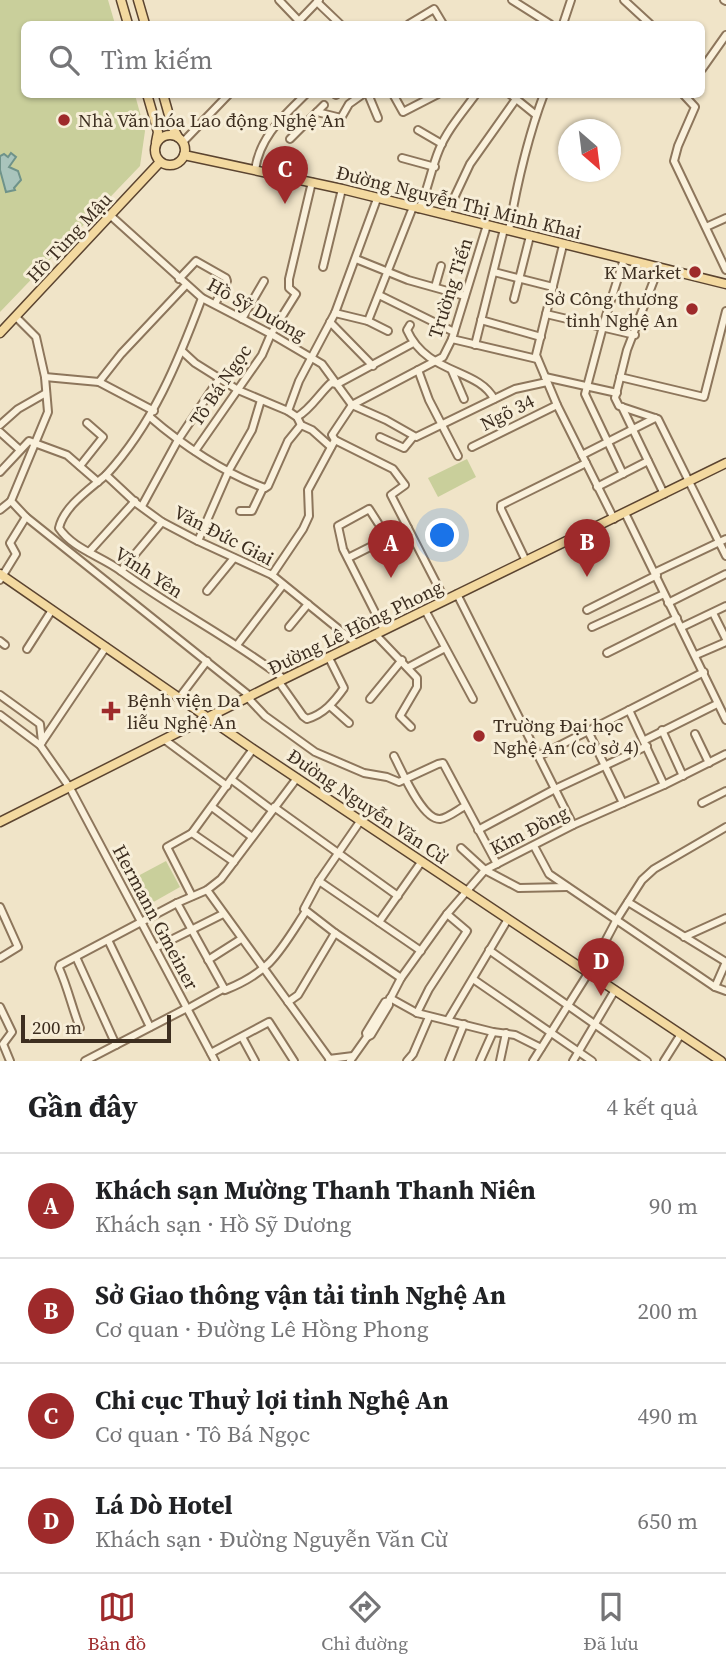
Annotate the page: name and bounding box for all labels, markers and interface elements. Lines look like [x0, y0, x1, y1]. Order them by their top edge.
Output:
search box [21, 21, 705, 98]
icon: search [45, 41, 83, 79]
text: Tìm kiếm [101, 42, 213, 78]
place label: Nhà Văn hóa Lao động Nghệ An [78, 107, 345, 133]
marker: Nhà Văn hóa Lao động Nghệ An [56, 112, 72, 128]
north arrow [558, 119, 621, 182]
pin: C [262, 146, 308, 204]
street label: Đường Nguyễn Thị Minh Khai [334, 159, 585, 245]
street label: Hồ Tùng Mậu [20, 186, 118, 288]
street label: Trường Tiến [422, 234, 478, 342]
place label: K Market [604, 259, 682, 285]
marker: K Market [687, 264, 703, 280]
street label: Hồ Sỹ Dương [203, 271, 311, 347]
place label: Sở Công thương tỉnh Nghệ An [545, 285, 678, 333]
marker: Sở Công thương tỉnh Nghệ An [684, 301, 700, 317]
street label: Tô Bá Ngọc [183, 339, 257, 431]
street label: Ngõ 34 [476, 387, 539, 437]
street label: Văn Đức Giai [170, 499, 279, 571]
your location [425, 518, 459, 552]
pin: B [564, 519, 610, 577]
pin: A [368, 520, 414, 578]
street label: Vĩnh Yên [110, 540, 188, 604]
street label: Đường Lê Hồng Phong [263, 573, 447, 681]
place label: Bệnh viện Da liễu Nghệ An [127, 687, 240, 735]
marker: Bệnh viện Da liễu Nghệ An [101, 701, 121, 721]
place label: Trường Đại học Nghệ An (cơ sở 4) [493, 712, 639, 760]
marker: Trường Đại học Nghệ An (cơ sở 4) [471, 728, 487, 744]
street label: Đường Nguyễn Văn Cừ [282, 742, 454, 870]
street label: Kim Đồng [485, 799, 573, 861]
street label: Hermann Gmeiner [107, 840, 205, 994]
pin: D [578, 938, 624, 996]
scale bar [21, 1012, 172, 1044]
text: 200 m [32, 1014, 82, 1040]
text: Gần đây [28, 1086, 138, 1127]
text: 4 kết quả [607, 1091, 698, 1123]
text: Khách sạn Mường Thanh Thanh Niên [95, 1172, 536, 1208]
text: A [43, 1190, 59, 1222]
text: 90 m [649, 1190, 698, 1222]
text: Khách sạn · Hồ Sỹ Dương [95, 1208, 351, 1240]
text: Sở Giao thông vận tải tỉnh Nghệ An [95, 1277, 506, 1313]
text: B [44, 1295, 58, 1327]
text: 200 m [637, 1295, 698, 1327]
text: Cơ quan · Đường Lê Hồng Phong [95, 1313, 429, 1345]
text: Chi cục Thuỷ lợi tỉnh Nghệ An [95, 1382, 449, 1418]
text: C [44, 1400, 58, 1432]
text: 490 m [637, 1400, 698, 1432]
text: Cơ quan · Tô Bá Ngọc [95, 1418, 310, 1450]
text: Lá Dò Hotel [95, 1487, 233, 1523]
text: D [43, 1505, 59, 1537]
text: 650 m [637, 1505, 698, 1537]
text: Khách sạn · Đường Nguyễn Văn Cừ [95, 1523, 448, 1555]
tab: Bản đồ [88, 1588, 146, 1656]
tab: Chỉ đường [321, 1588, 408, 1656]
tab: Đã lưu [583, 1588, 638, 1656]

